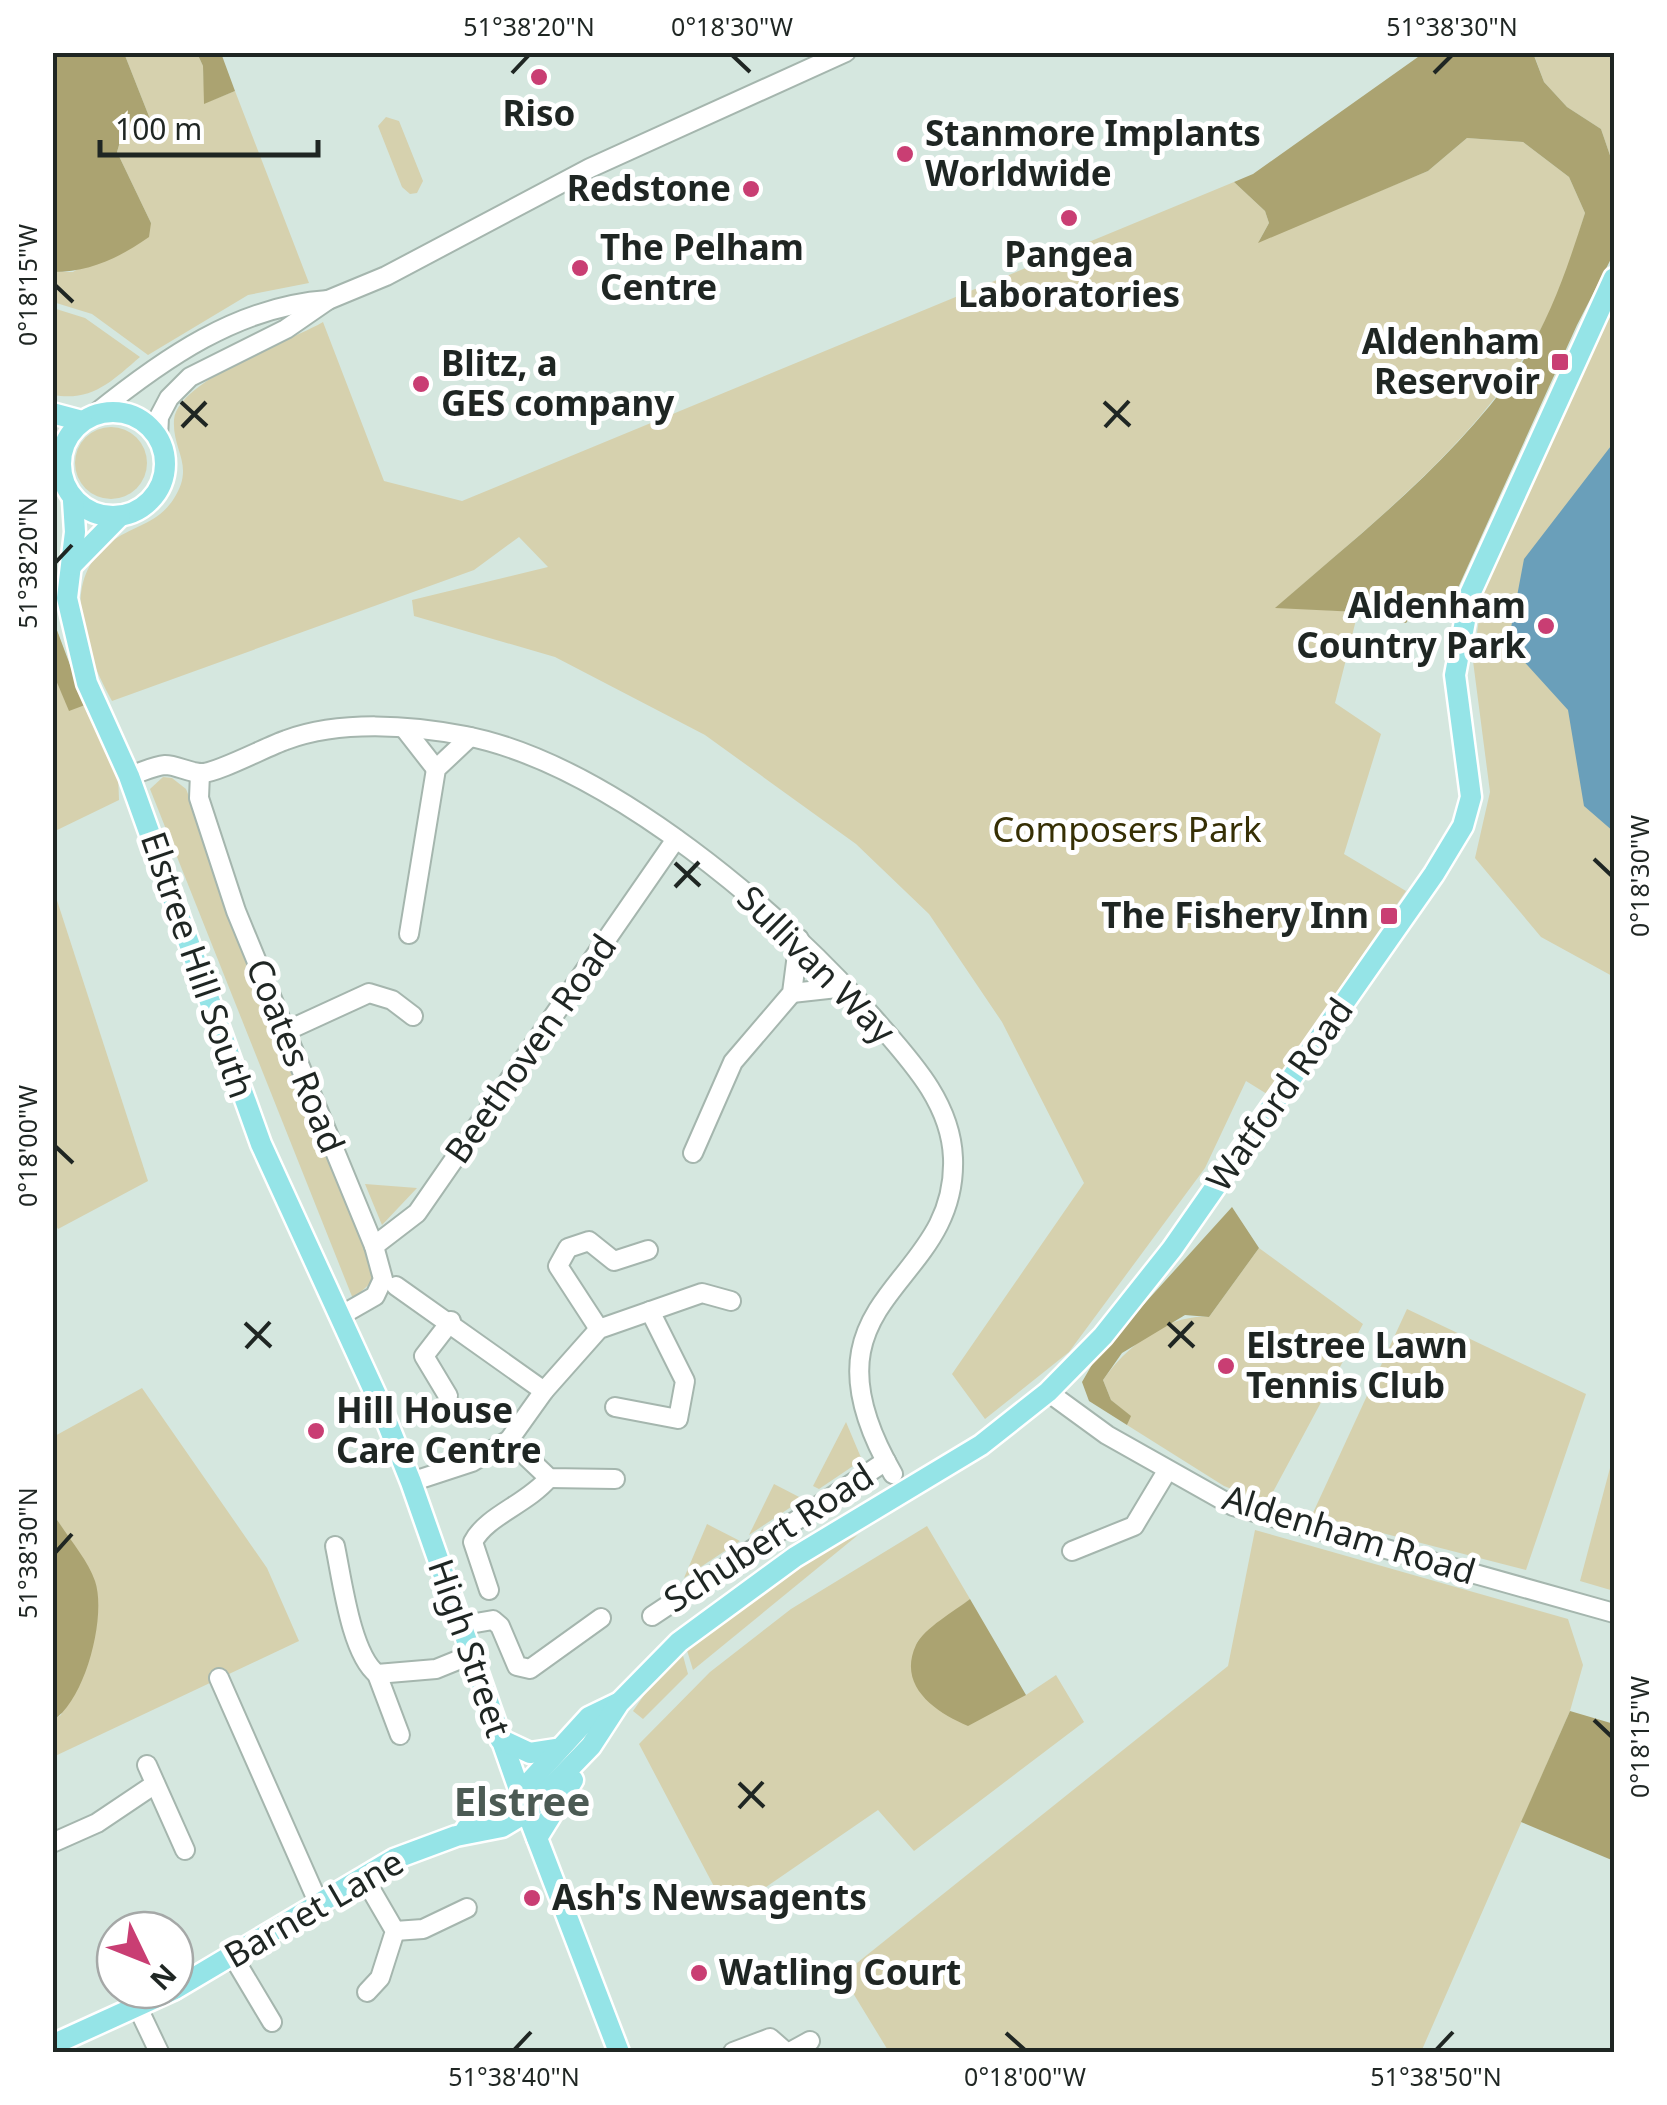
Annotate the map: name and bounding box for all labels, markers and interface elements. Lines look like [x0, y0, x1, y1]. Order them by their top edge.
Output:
text: 51°38'20"N [463, 9, 595, 43]
text: 0°18'30"W [671, 9, 793, 43]
text: 51°38'30"N [1386, 9, 1518, 43]
marker: Riso [528, 66, 550, 88]
place label: Riso [503, 89, 575, 136]
scale bar [100, 95, 318, 157]
text: 100 m [115, 108, 202, 149]
place label: Stanmore Implants Worldwide [925, 109, 1261, 196]
marker: Stanmore Implants Worldwide [894, 143, 916, 165]
place label: Redstone [567, 164, 731, 211]
marker: Redstone [740, 178, 762, 200]
marker: Pangea Laboratories [1058, 207, 1080, 229]
place label: The Pelham Centre [600, 223, 804, 310]
text: 0°18'15"W [10, 224, 44, 346]
place label: Pangea Laboratories [958, 230, 1180, 317]
marker: The Pelham Centre [569, 257, 591, 279]
place label: Aldenham Reservoir [1362, 317, 1540, 404]
place label: Blitz, a GES company [441, 339, 674, 426]
marker: Aldenham Reservoir [1549, 351, 1571, 373]
marker: Blitz, a GES company [410, 373, 432, 395]
text: 51°38'20"N [10, 497, 44, 629]
place label: Aldenham Country Park [1296, 581, 1526, 668]
marker: Aldenham Country Park [1535, 615, 1557, 637]
park label: Composers Park [992, 805, 1262, 852]
text: 0°18'30"W [1622, 815, 1656, 937]
street label: Elstree Hill South [131, 825, 266, 1104]
street label: Sullivan Way [728, 875, 906, 1053]
place label: The Fishery Inn [1101, 891, 1369, 938]
marker: The Fishery Inn [1378, 905, 1400, 927]
street label: Beethoven Road [433, 924, 626, 1172]
street label: Coates Road [236, 951, 357, 1159]
street label: Watford Road [1195, 988, 1363, 1200]
text: 0°18'00"W [10, 1085, 44, 1207]
place label: Elstree Lawn Tennis Club [1246, 1321, 1468, 1408]
marker: Elstree Lawn Tennis Club [1215, 1355, 1237, 1377]
place label: Hill House Care Centre [336, 1386, 542, 1473]
marker: Hill House Care Centre [305, 1420, 327, 1442]
street label: Schubert Road [654, 1451, 882, 1622]
street label: Aldenham Road [1218, 1473, 1481, 1594]
text: 51°38'30"N [10, 1487, 44, 1619]
street label: High Street [418, 1552, 523, 1743]
text: 0°18'15"W [1622, 1676, 1656, 1798]
district label: Elstree [454, 1773, 590, 1828]
street label: Barnet Lane [215, 1838, 411, 1978]
place label: Ash's Newsagents [552, 1873, 867, 1920]
marker: Ash's Newsagents [521, 1887, 543, 1909]
north arrow [95, 1910, 195, 2010]
place label: Watling Court [719, 1948, 961, 1995]
text: N [142, 1956, 186, 1999]
marker: Watling Court [688, 1962, 710, 1984]
text: 51°38'40"N [448, 2059, 580, 2093]
text: 0°18'00"W [964, 2059, 1086, 2093]
text: 51°38'50"N [1370, 2059, 1502, 2093]

